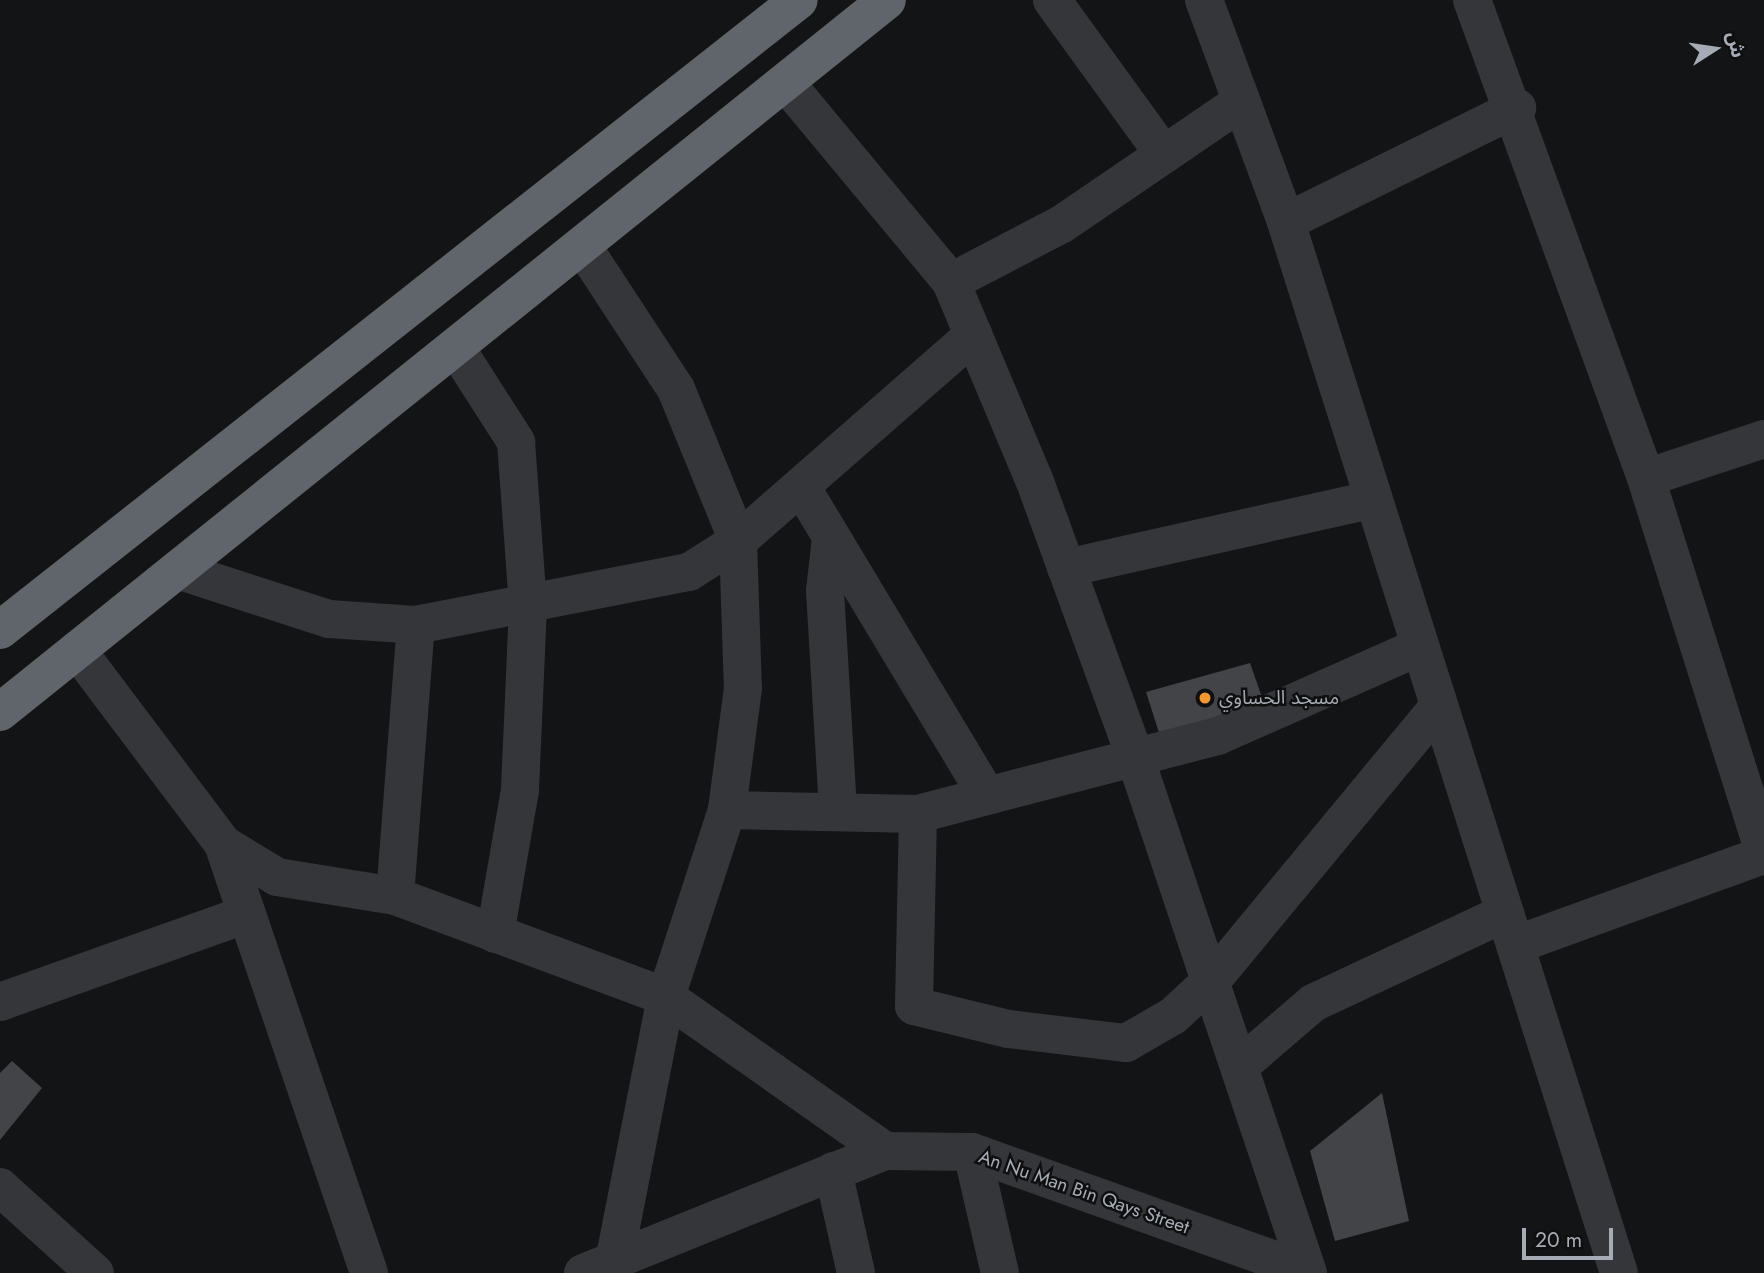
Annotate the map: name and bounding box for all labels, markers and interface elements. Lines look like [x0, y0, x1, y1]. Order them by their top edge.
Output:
north arrow [1680, 14, 1750, 84]
text: ش [1720, 29, 1752, 60]
place label: مسجد الحساوي [1219, 687, 1339, 709]
marker: مسجد الحساوي [1197, 690, 1213, 706]
street label: An Nu Man Bin Qays Street [976, 1145, 1192, 1239]
scale bar [1526, 1214, 1617, 1258]
text: 20 m [1535, 1225, 1582, 1255]

